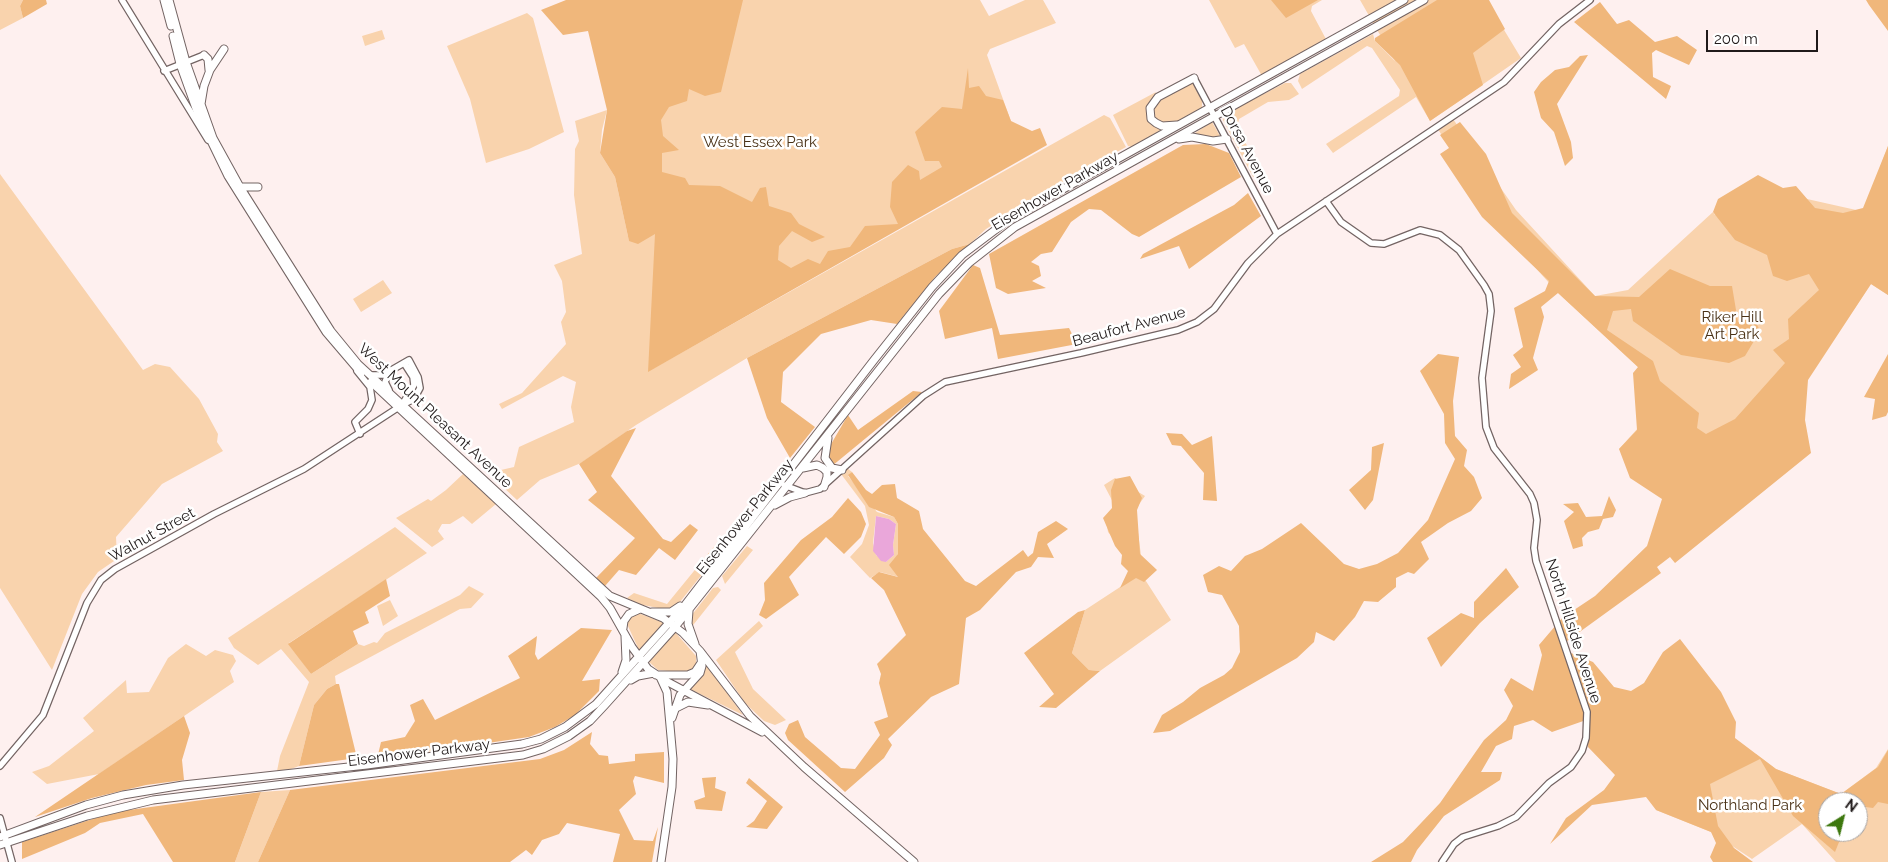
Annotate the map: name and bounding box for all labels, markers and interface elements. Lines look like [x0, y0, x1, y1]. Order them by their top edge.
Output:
scale bar [1708, 20, 1820, 52]
text: 200 m [1714, 30, 1758, 48]
street label: Dorsa Avenue [1216, 103, 1278, 197]
park label: West Essex Park [703, 133, 817, 151]
street label: Eisenhower Parkway [989, 147, 1121, 235]
street label: Beaufort Avenue [1071, 303, 1187, 351]
park label: Riker Hill Art Park [1702, 308, 1762, 343]
street label: West Mount Pleasant Avenue [354, 340, 516, 492]
street label: Eisenhower Parkway [693, 456, 797, 578]
street label: Walnut Street [106, 504, 198, 566]
street label: North Hillside Avenue [1541, 556, 1605, 706]
street label: Eisenhower Parkway [347, 735, 491, 771]
north arrow [1818, 792, 1868, 842]
park label: Northland Park [1698, 796, 1802, 814]
text: N [1842, 796, 1860, 815]

